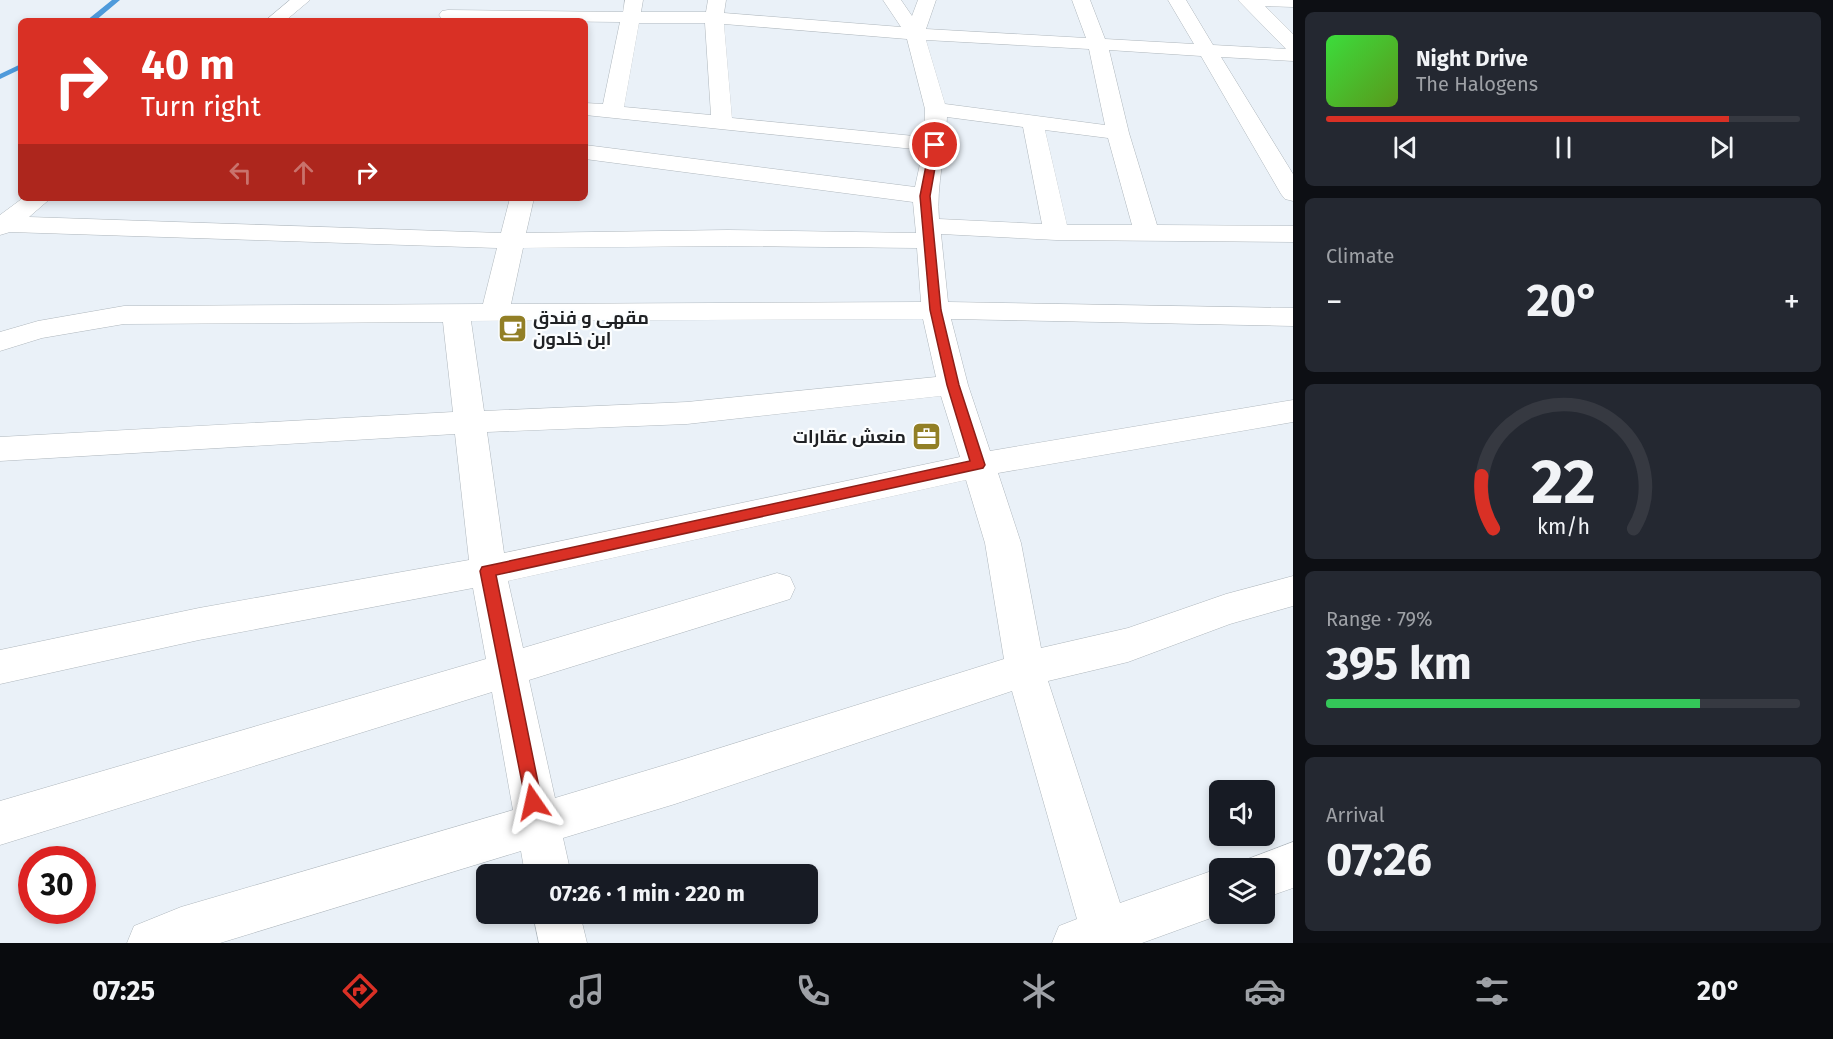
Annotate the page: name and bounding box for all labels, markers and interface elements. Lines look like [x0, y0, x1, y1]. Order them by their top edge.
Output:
text: 40 m [141, 40, 235, 90]
icon: right [42, 42, 120, 120]
text: Night Drive [1416, 45, 1528, 72]
text: The Halogens [1416, 72, 1538, 96]
text: Turn right [141, 91, 261, 123]
pin [909, 119, 960, 170]
icon: arrive [918, 128, 951, 161]
icon: previous [1389, 131, 1422, 164]
icon: pause [1547, 131, 1580, 164]
icon: next [1705, 131, 1738, 164]
icon: left [224, 156, 257, 189]
icon: ahead [287, 156, 320, 189]
icon: right [350, 156, 383, 189]
text: Climate [1326, 244, 1394, 268]
text: 20° [1526, 274, 1600, 328]
text: − [1326, 282, 1343, 322]
text: + [1784, 282, 1800, 322]
place label: مقهى و فندق ابن خلدون [533, 307, 649, 350]
cafe icon: مقهى و فندق ابن خلدون [496, 312, 528, 344]
office icon: منعش عقارات [911, 421, 943, 453]
place label: منعش عقارات [793, 426, 906, 448]
text: 22 [1531, 445, 1595, 520]
text: km/h [1536, 514, 1590, 540]
text: Range · 79% [1326, 607, 1432, 631]
text: 395 km [1326, 637, 1472, 691]
position arrow [501, 770, 565, 834]
map controls [1209, 780, 1275, 924]
button: sound [1209, 780, 1275, 846]
text: Arrival [1326, 803, 1385, 827]
text: 07:26 [1326, 833, 1432, 887]
speed limit sign: 30 [18, 846, 96, 924]
button: layers [1209, 858, 1275, 924]
text: 07:26 · 1 min · 220 m [549, 880, 745, 907]
icon: directions [339, 970, 381, 1012]
icon: music [566, 970, 608, 1012]
icon: phone [792, 970, 834, 1012]
icon: climate [1018, 970, 1060, 1012]
icon: car [1244, 970, 1286, 1012]
icon: filters [1471, 970, 1513, 1012]
text: 07:25 [92, 975, 155, 1007]
text: 20° [1697, 975, 1741, 1007]

